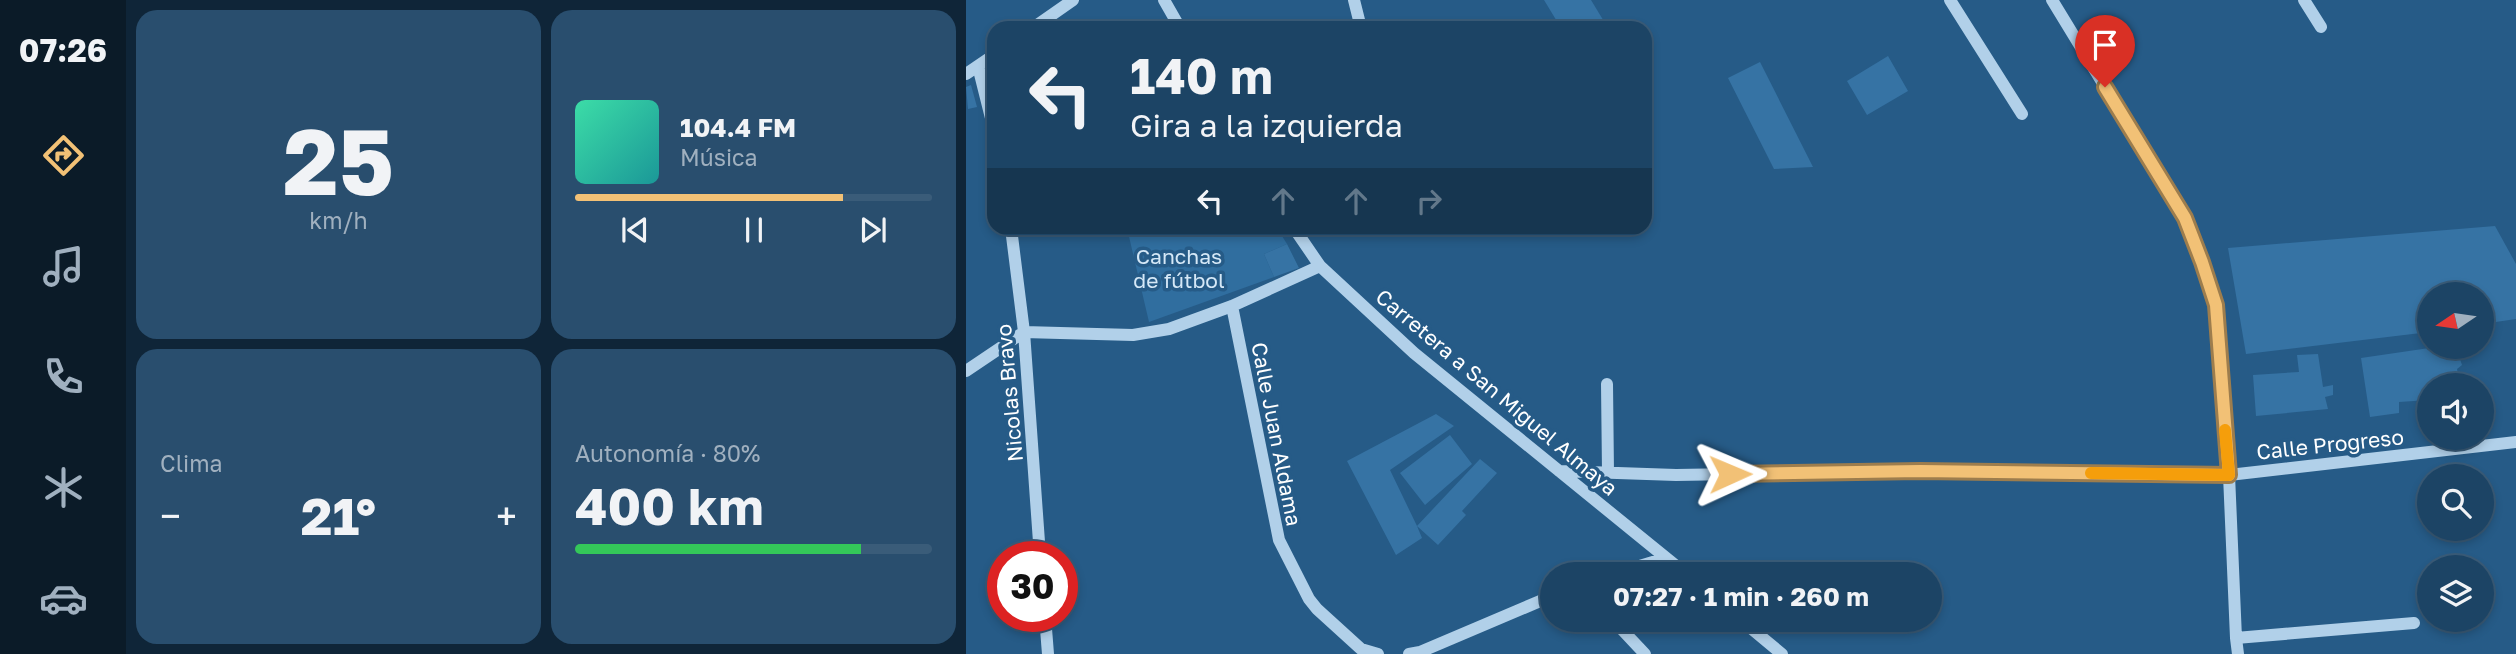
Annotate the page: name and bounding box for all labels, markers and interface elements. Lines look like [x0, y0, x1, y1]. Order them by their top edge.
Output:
pin [2075, 15, 2135, 87]
icon: arrive [2086, 26, 2124, 64]
text: 07:26 [19, 31, 107, 69]
text: 140 m [1130, 46, 1273, 105]
icon: left [1015, 49, 1106, 140]
text: 25 [283, 106, 394, 215]
text: Gira a la izquierda [1130, 106, 1403, 144]
text: 104.4 FM [680, 112, 796, 143]
icon: directions [39, 131, 88, 180]
text: Música [680, 143, 758, 171]
icon: left [1191, 182, 1229, 220]
icon: ahead [1264, 182, 1302, 220]
icon: ahead [1337, 182, 1375, 220]
icon: right [1410, 182, 1448, 220]
text: km/h [309, 206, 368, 234]
icon: previous [616, 211, 654, 249]
icon: pause [735, 211, 773, 249]
icon: next [854, 211, 892, 249]
icon: music [39, 242, 88, 291]
park label: Canchas de fútbol [1133, 243, 1225, 293]
north arrow [2417, 282, 2494, 359]
map controls [2417, 282, 2494, 632]
street label: Carretera a San Miguel Almaya [1371, 283, 1623, 501]
street label: Nicolas Bravo [990, 323, 1028, 463]
street label: Calle Juan Aldama [1246, 340, 1308, 528]
icon: phone [39, 352, 88, 401]
button: sound [2417, 373, 2494, 450]
street label: Calle Progreso [2255, 423, 2405, 465]
position arrow [1693, 437, 1767, 511]
text: Autonomía · 80% [575, 439, 760, 467]
text: Clima [160, 449, 223, 477]
icon: climate [39, 463, 88, 512]
button: search [2417, 464, 2494, 541]
text: 400 km [575, 474, 764, 536]
text: 21° [301, 484, 376, 546]
text: − [160, 493, 181, 538]
text: + [496, 493, 517, 538]
speed limit sign: 30 [987, 541, 1078, 632]
button: layers [2417, 555, 2494, 632]
icon: car [39, 574, 88, 623]
text: 07:27 · 1 min · 260 m [1613, 581, 1869, 612]

